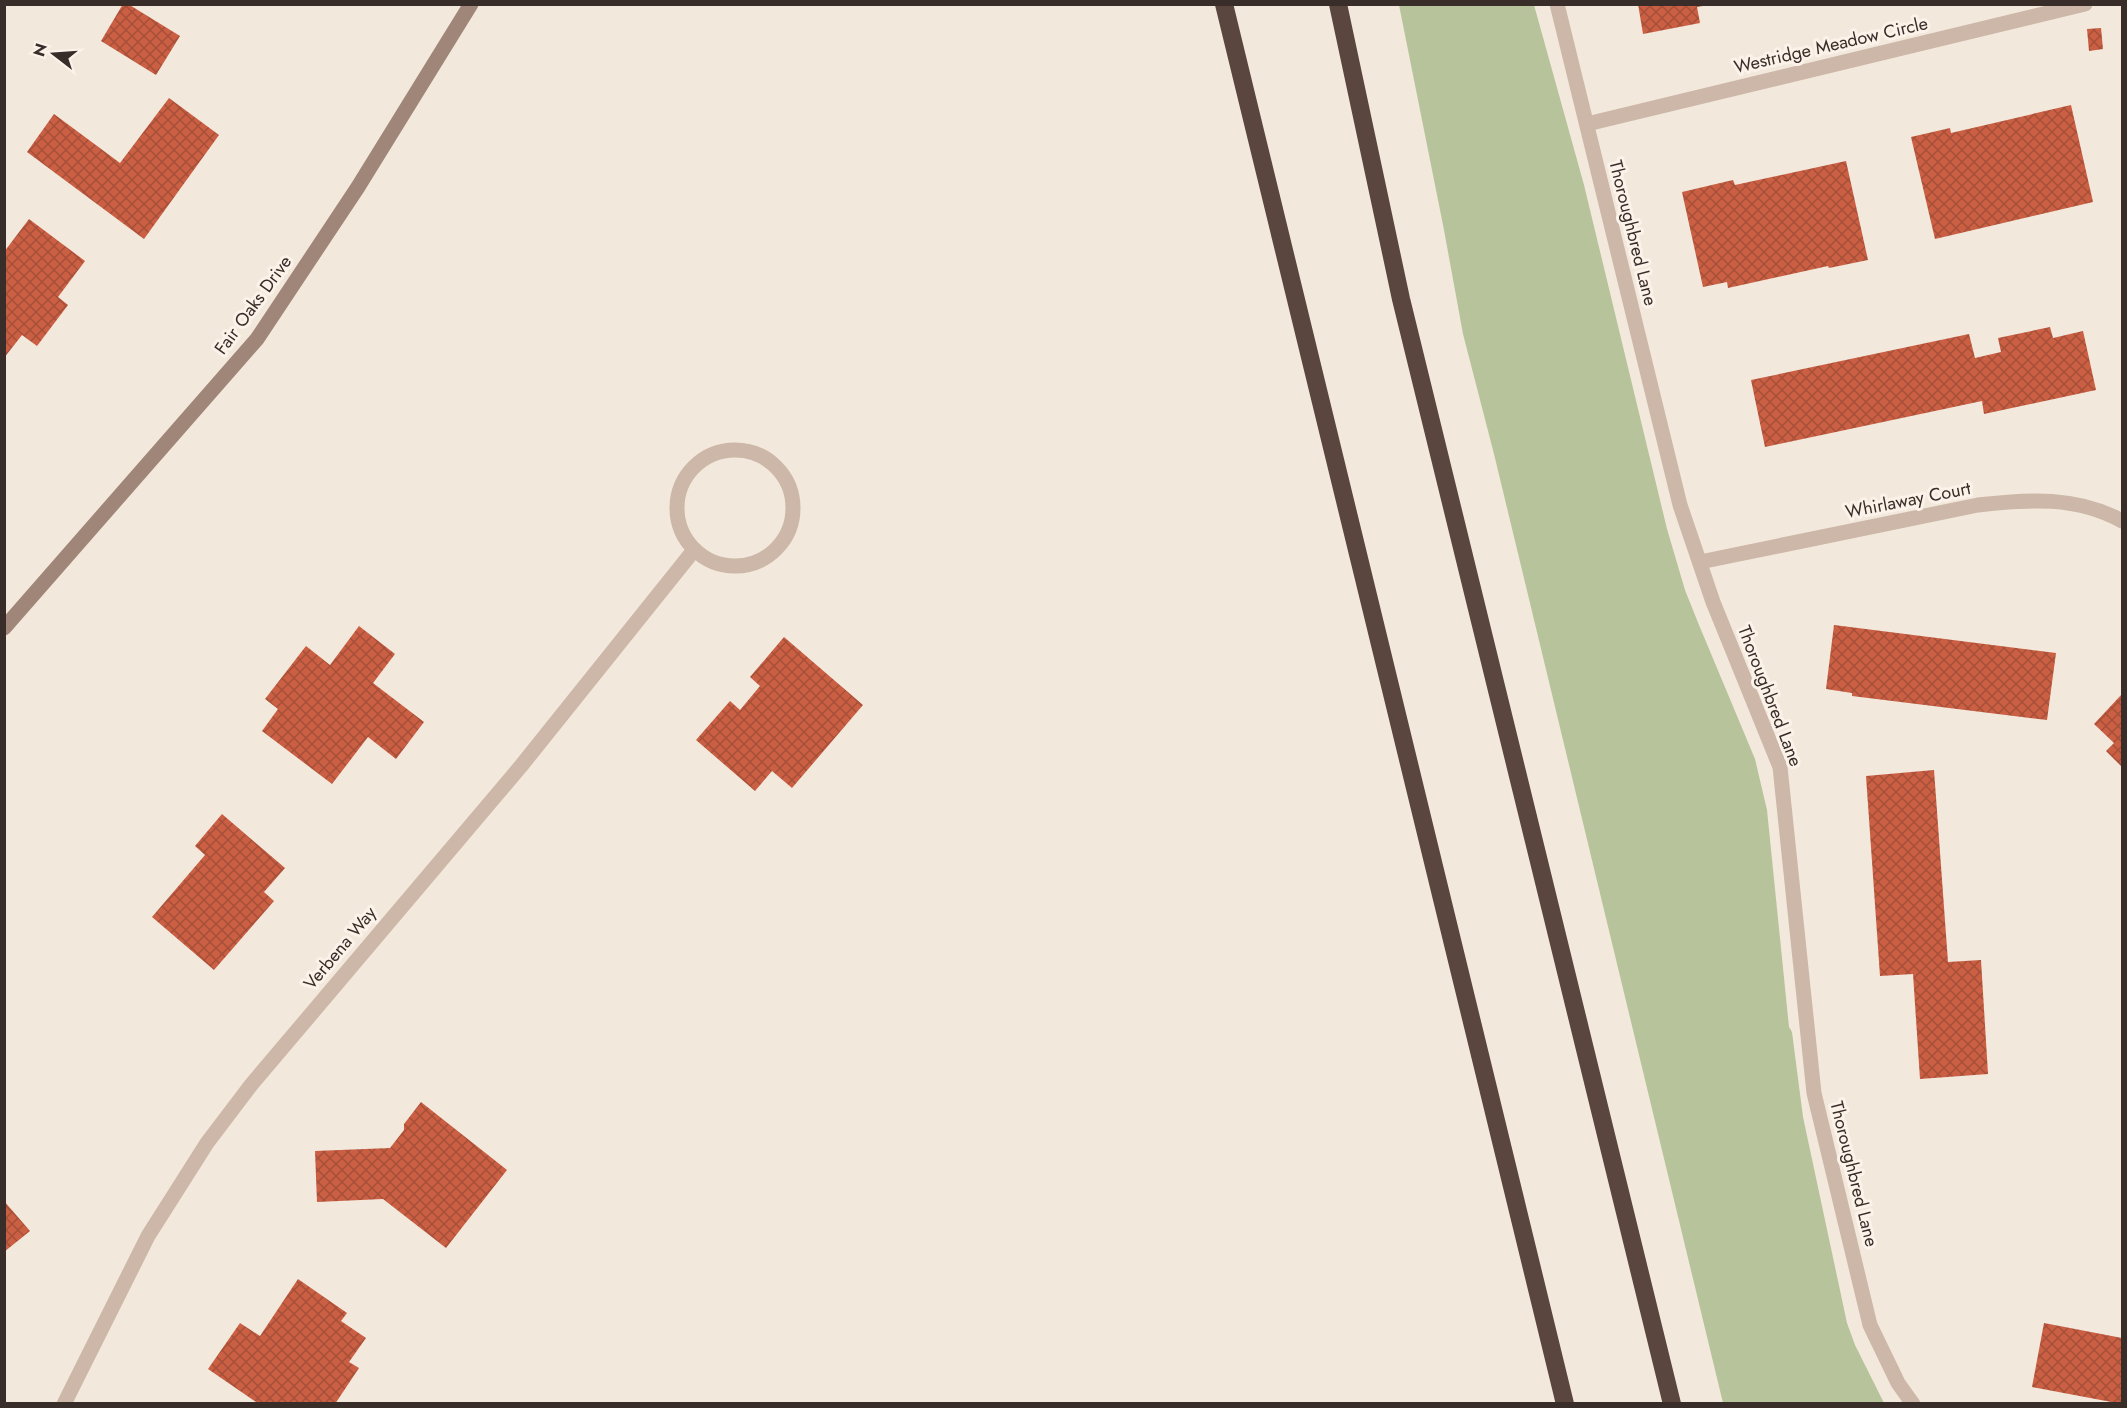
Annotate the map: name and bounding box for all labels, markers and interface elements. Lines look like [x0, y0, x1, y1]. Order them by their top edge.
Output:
street label: Westridge Meadow Circle [1732, 10, 1930, 80]
north arrow [24, 24, 84, 84]
text: N [27, 40, 53, 59]
street label: Thoroughbred Lane [1602, 158, 1664, 308]
street label: Fair Oaks Drive [208, 250, 298, 360]
street label: Whirlaway Court [1843, 475, 1974, 525]
street label: Thoroughbred Lane [1731, 622, 1809, 770]
street label: Verbena Way [297, 901, 383, 995]
street label: Thoroughbred Lane [1823, 1099, 1885, 1249]

